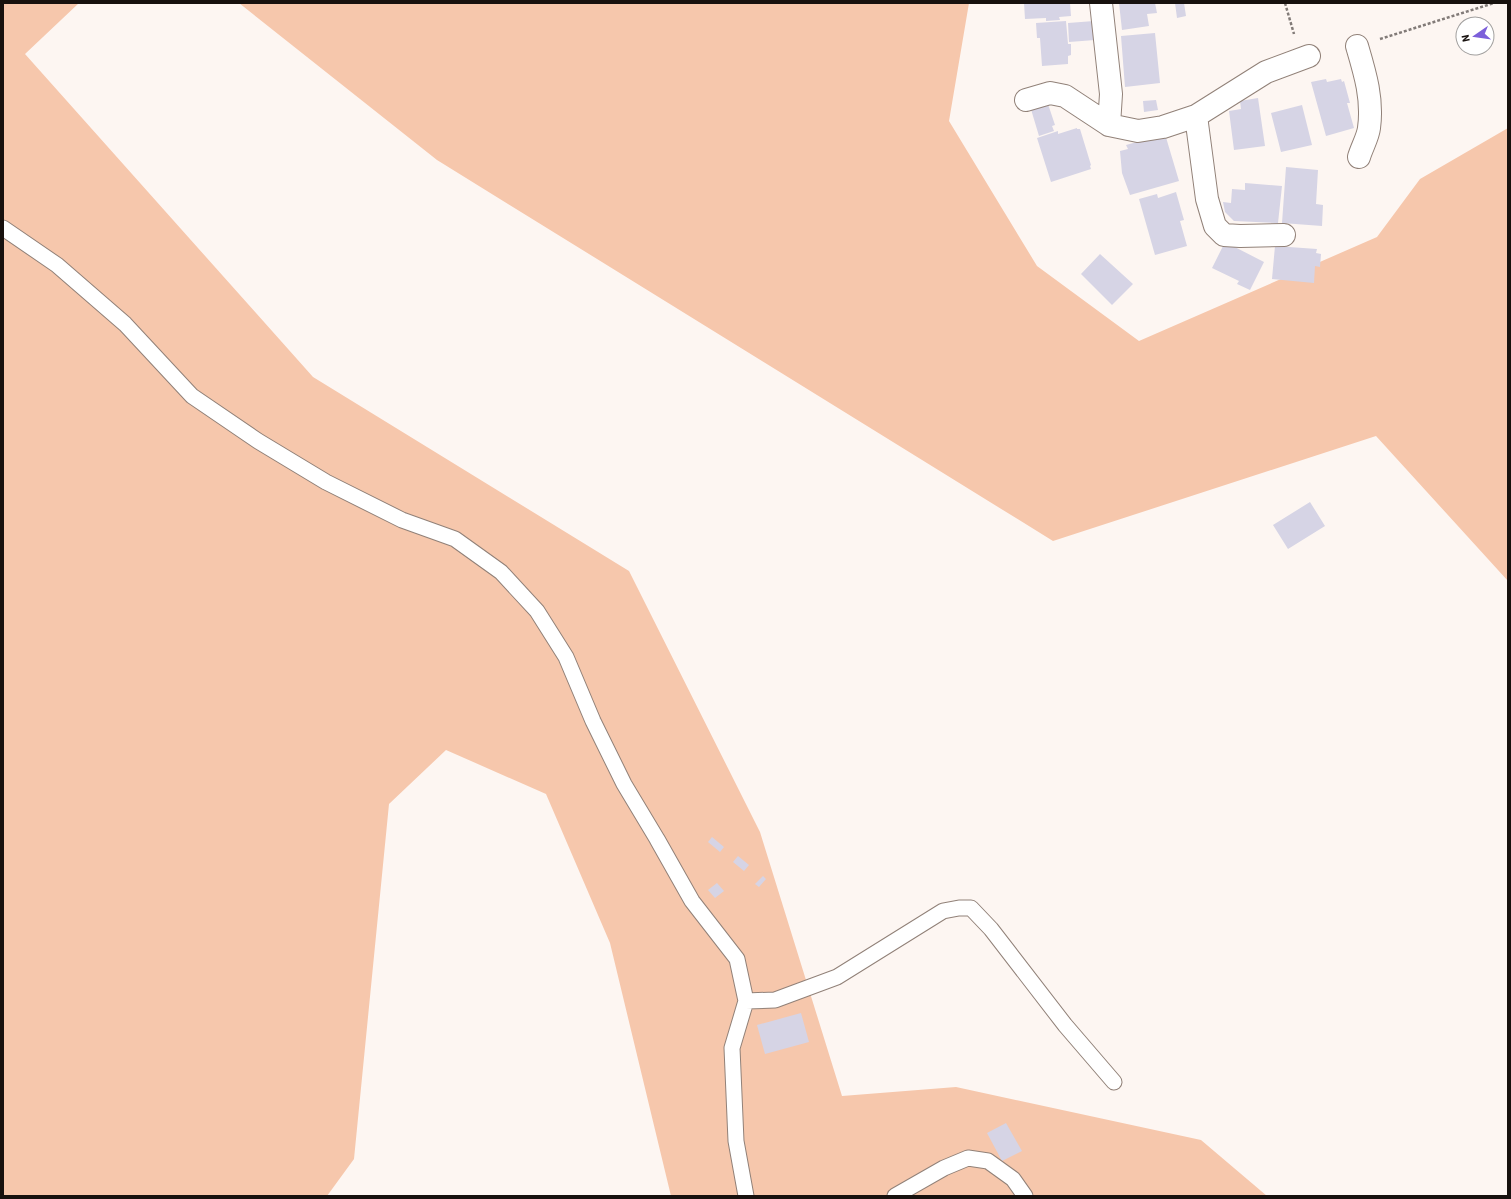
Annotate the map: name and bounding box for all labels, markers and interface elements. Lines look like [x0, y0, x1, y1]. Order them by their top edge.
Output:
north arrow [1455, 16, 1495, 56]
text: N [1458, 33, 1474, 43]

